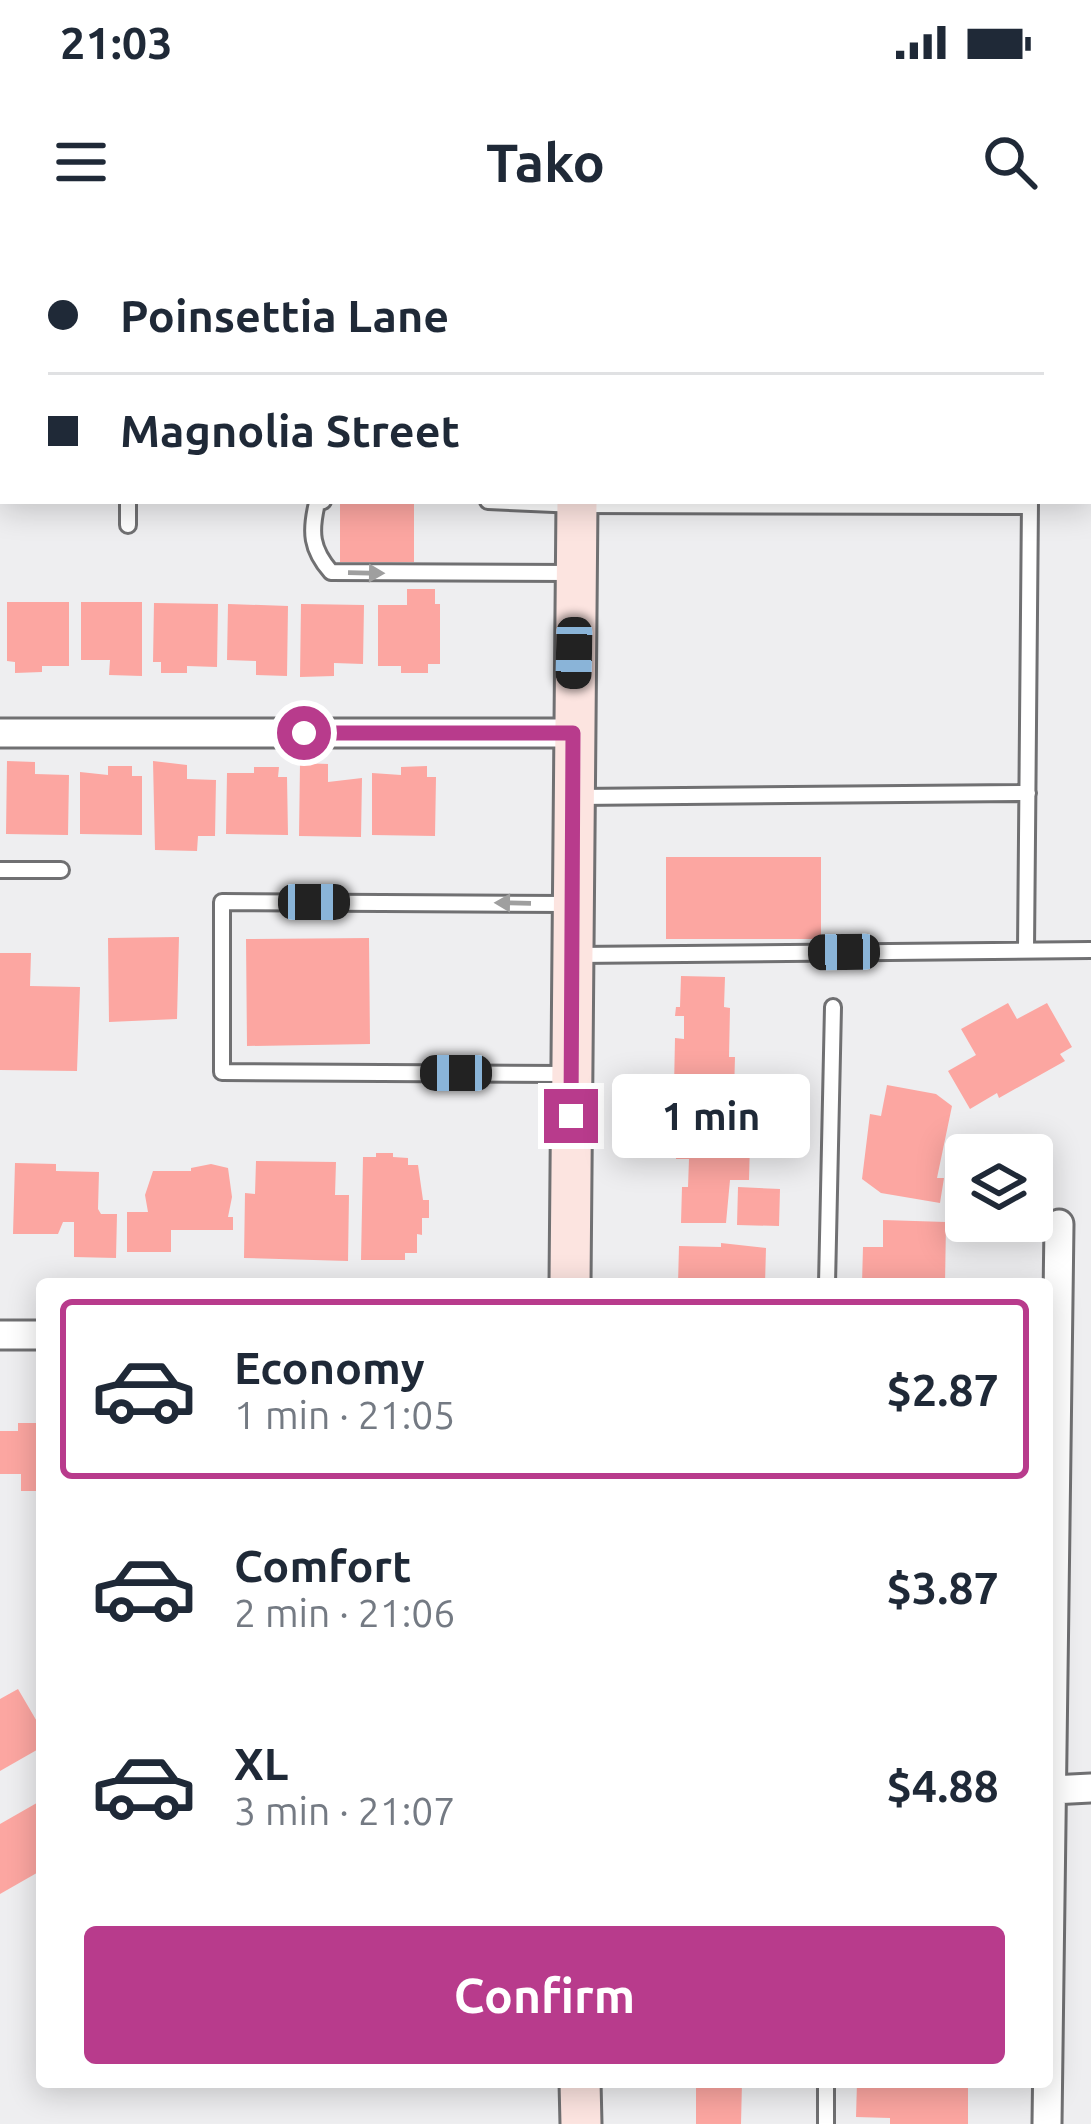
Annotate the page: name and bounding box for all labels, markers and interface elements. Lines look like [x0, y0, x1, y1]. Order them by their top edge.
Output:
text: 21:03 [60, 17, 173, 68]
icon: menu [48, 129, 114, 195]
icon: search [977, 129, 1043, 195]
text: Tako [486, 132, 605, 192]
text: Poinsettia Lane [120, 290, 449, 341]
text: Magnolia Street [120, 405, 460, 456]
one-way arrow [348, 563, 386, 582]
car [555, 617, 593, 689]
route start [277, 706, 331, 760]
car [278, 884, 350, 920]
one-way arrow [493, 893, 531, 913]
car [808, 933, 880, 971]
car [420, 1055, 492, 1091]
callout: 1 min [613, 1074, 811, 1158]
route end [544, 1089, 598, 1143]
text: 1 min [662, 1094, 760, 1137]
map controls [945, 1134, 1053, 1242]
button: layers [945, 1134, 1053, 1242]
icon: car [90, 1335, 198, 1443]
text: Economy [234, 1342, 425, 1393]
text: $2.87 [886, 1364, 999, 1415]
text: 1 min · 21:05 [234, 1393, 455, 1436]
icon: car [90, 1533, 198, 1641]
text: Comfort [234, 1540, 411, 1591]
text: $3.87 [886, 1562, 999, 1613]
text: 2 min · 21:06 [234, 1591, 455, 1634]
icon: car [90, 1731, 198, 1839]
text: XL [234, 1738, 288, 1789]
text: $4.88 [886, 1760, 999, 1811]
text: 3 min · 21:07 [234, 1789, 455, 1832]
button: Confirm [84, 1926, 1005, 2064]

